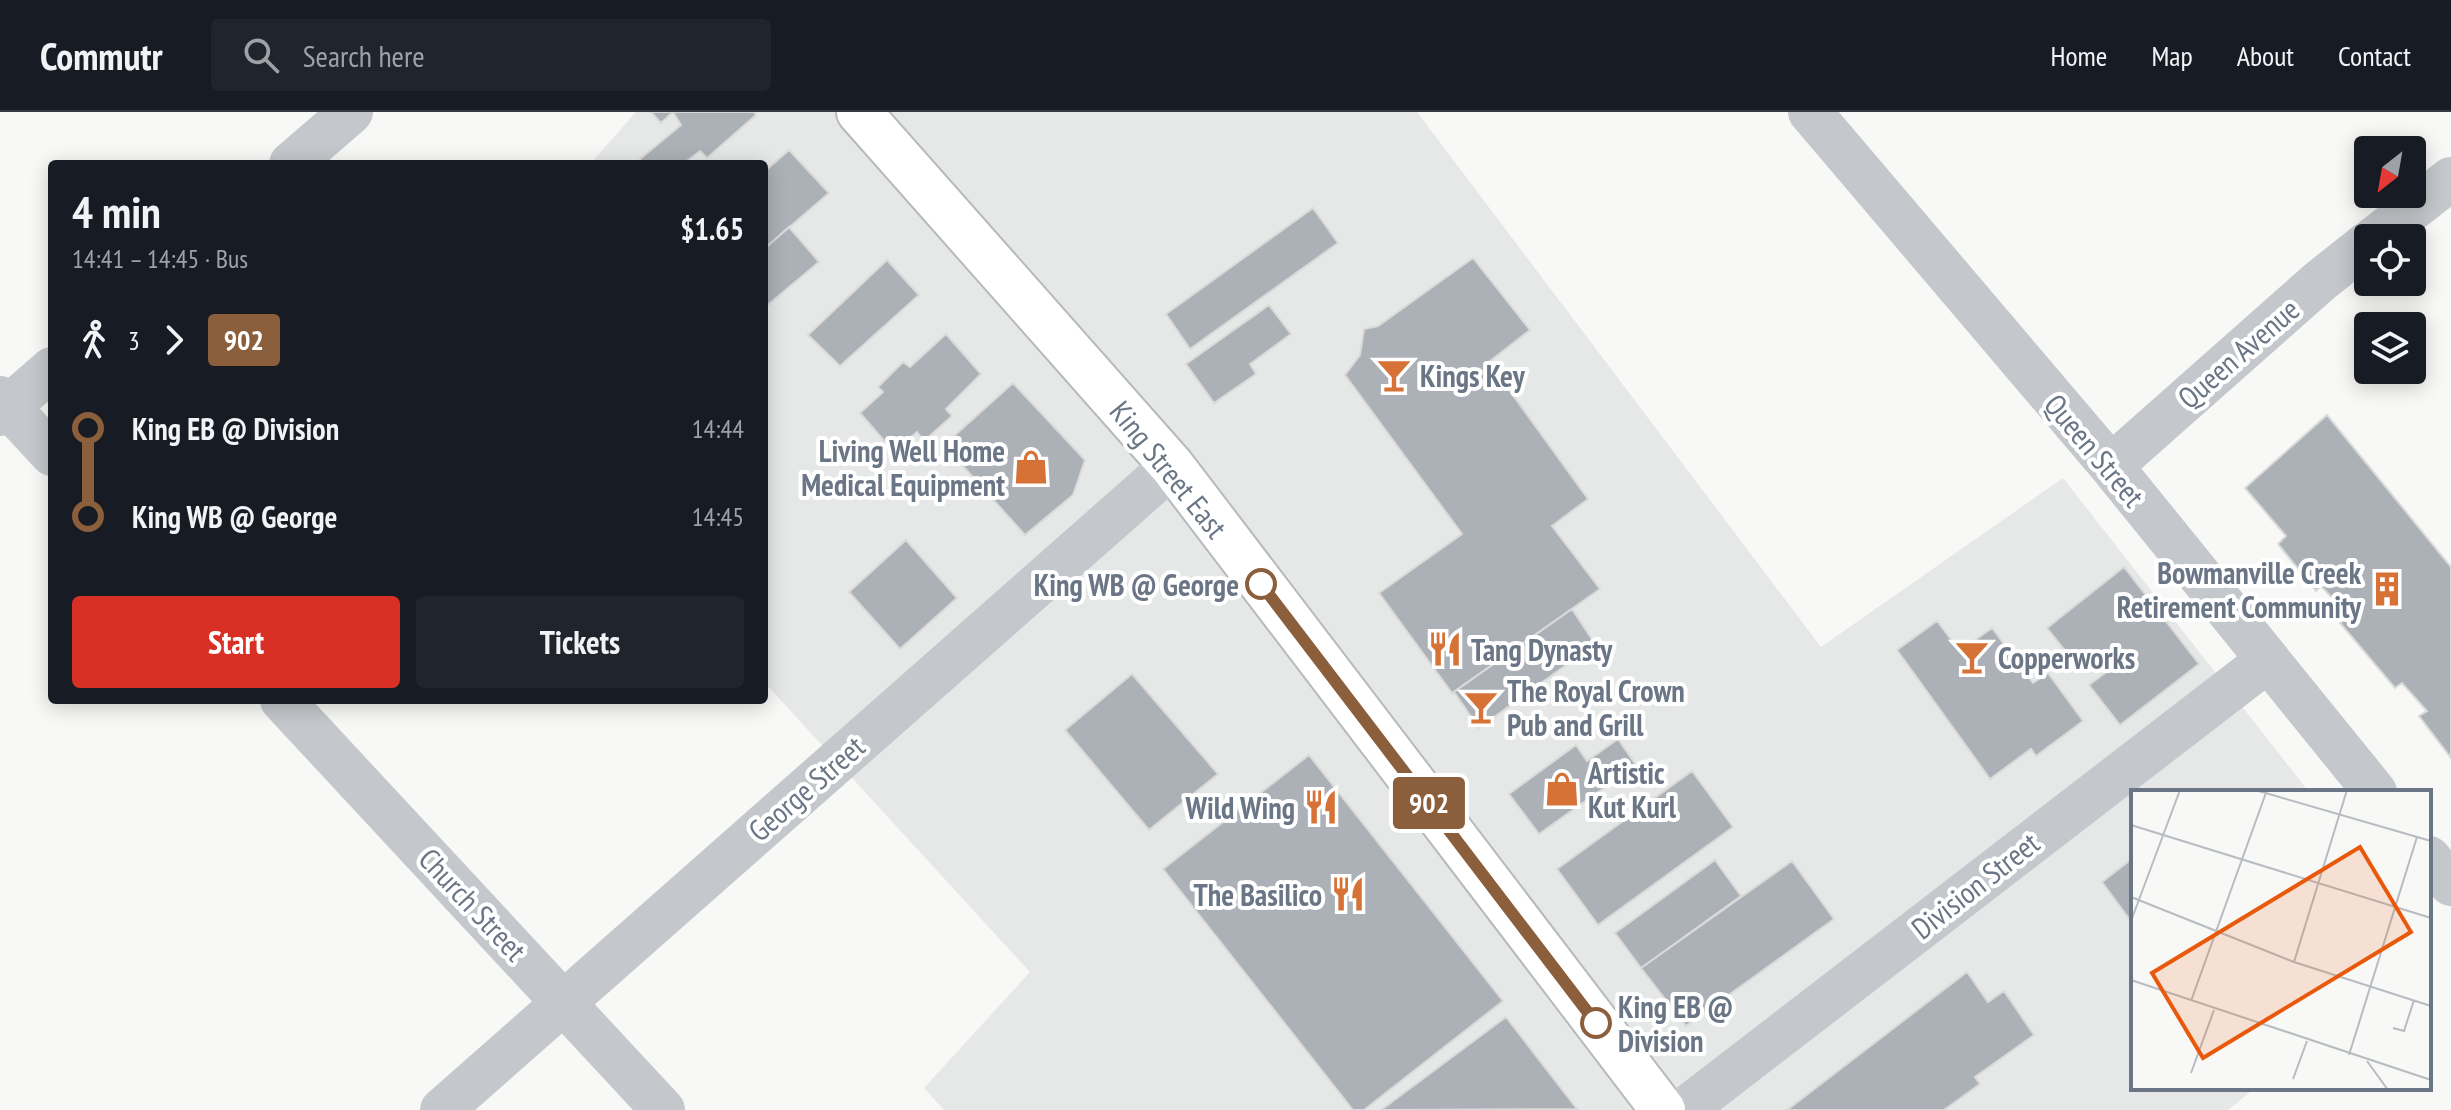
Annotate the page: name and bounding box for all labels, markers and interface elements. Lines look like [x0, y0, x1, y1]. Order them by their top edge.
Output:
search box [211, 19, 771, 91]
text: Commutr [40, 31, 163, 80]
icon: search [239, 33, 283, 77]
text: Search here [303, 36, 425, 75]
text: Home [2051, 37, 2107, 74]
text: Map [2151, 37, 2193, 74]
text: About [2237, 37, 2294, 74]
text: Contact [2338, 37, 2411, 74]
north arrow [2354, 136, 2426, 208]
map controls [2354, 136, 2426, 384]
text: 4 min [72, 183, 161, 240]
text: $1.65 [680, 209, 744, 248]
button: locate [2354, 224, 2426, 296]
text: 14:41 – 14:45 · Bus [72, 242, 248, 275]
street label: Queen Avenue [2169, 290, 2307, 416]
button: layers [2354, 312, 2426, 384]
icon: walk [72, 318, 116, 362]
icon: forward [152, 318, 196, 362]
text: 902 [224, 321, 264, 358]
text: 3 [128, 324, 140, 357]
bar icon: Kings Key [1375, 356, 1413, 394]
place label: Kings Key [1420, 356, 1526, 395]
street label: Queen Street [2036, 386, 2154, 515]
street label: King Street East [1102, 392, 1237, 546]
text: King EB @ Division [132, 409, 339, 448]
text: 14:44 [692, 412, 744, 445]
place label: Living Well Home Medical Equipment [801, 431, 1005, 504]
shop icon: Living Well Home Medical Equipment [1012, 448, 1050, 486]
text: King WB @ George [132, 497, 337, 536]
text: 14:45 [692, 500, 744, 533]
place label: Bowmanville Creek Retirement Community [2117, 553, 2362, 626]
place label: King WB @ George [1034, 565, 1239, 604]
marker: King WB @ George [1246, 569, 1276, 599]
building icon: Bowmanville Creek Retirement Community [2368, 570, 2406, 608]
button: Start [72, 596, 400, 688]
button: Tickets [416, 596, 744, 688]
restaurant icon: Tang Dynasty [1426, 630, 1464, 668]
place label: Tang Dynasty [1471, 630, 1613, 669]
bar icon: Copperworks [1953, 638, 1991, 676]
place label: Copperworks [1998, 638, 2135, 677]
place label: The Royal Crown Pub and Grill [1507, 671, 1685, 744]
bar icon: The Royal Crown Pub and Grill [1462, 688, 1500, 726]
street label: George Street [740, 726, 873, 849]
place label: Artistic Kut Kurl [1587, 753, 1677, 826]
shop icon: Artistic Kut Kurl [1543, 770, 1581, 808]
line badge: 902 [1383, 777, 1475, 829]
text: 902 [1409, 784, 1449, 821]
place label: Wild Wing [1185, 788, 1295, 827]
restaurant icon: Wild Wing [1302, 788, 1340, 826]
inset map [2131, 790, 2431, 1090]
street label: Division Street [1903, 822, 2047, 947]
street label: Church Street [411, 839, 536, 969]
place label: The Basilico [1193, 875, 1322, 914]
restaurant icon: The Basilico [1329, 875, 1367, 913]
place label: King EB @ Division [1618, 987, 1733, 1060]
marker: King EB @ Division [1581, 1008, 1611, 1038]

